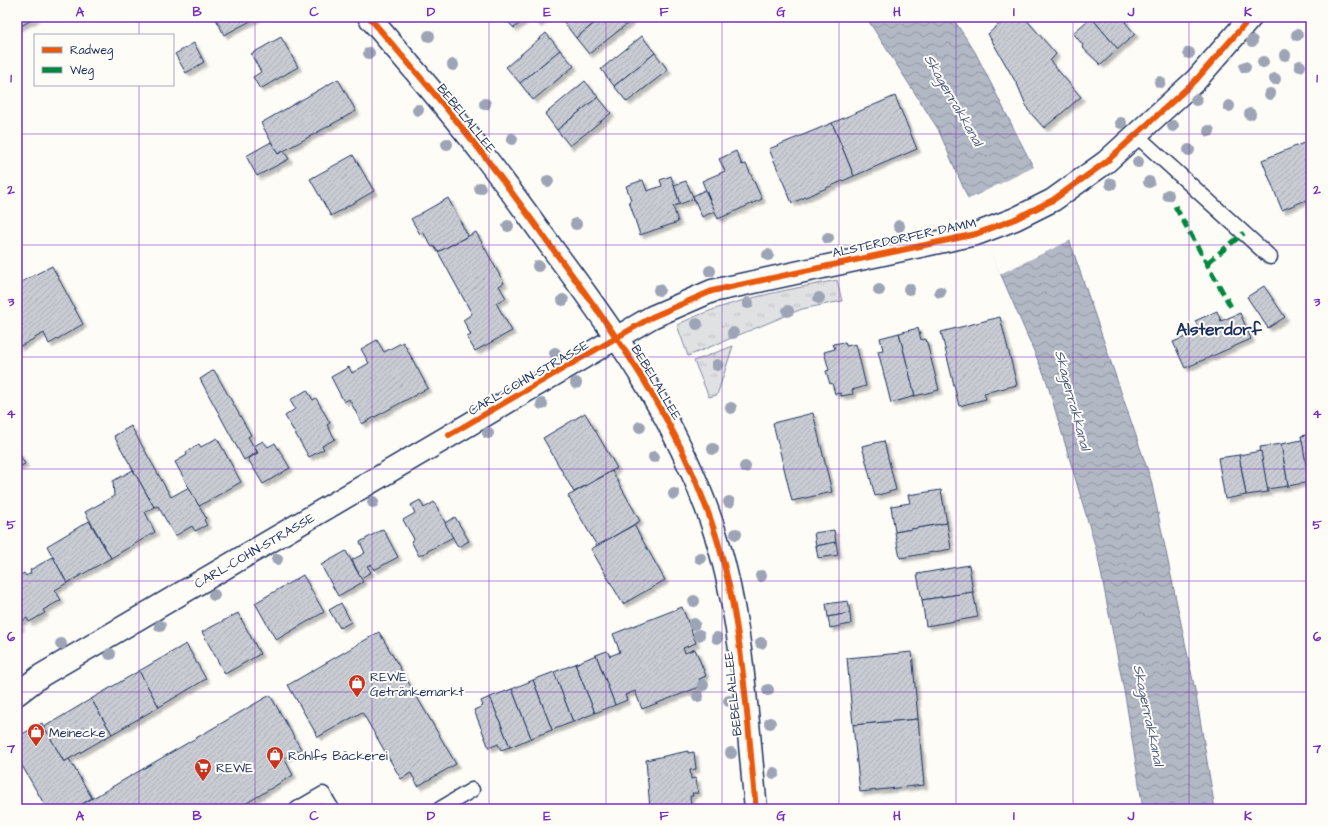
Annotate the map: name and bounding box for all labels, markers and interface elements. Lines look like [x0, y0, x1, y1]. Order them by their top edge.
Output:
text: A [76, 3, 85, 21]
text: B [192, 3, 202, 21]
text: C [309, 3, 319, 21]
text: D [427, 3, 436, 21]
text: E [543, 3, 551, 21]
text: F [659, 3, 669, 21]
text: G [776, 3, 786, 21]
text: H [893, 3, 901, 21]
text: I [1013, 3, 1015, 21]
text: J [1127, 3, 1135, 21]
text: K [1244, 3, 1252, 21]
legend [34, 34, 174, 86]
text: Radweg [70, 42, 113, 60]
water label: Skagerrakkanal [919, 51, 988, 152]
text: Weg [70, 62, 94, 80]
text: 1 [10, 69, 12, 87]
text: 1 [1316, 69, 1318, 87]
street label: BEBELALLEE [433, 80, 500, 157]
text: 2 [6, 181, 15, 199]
text: 2 [1312, 181, 1321, 199]
street label: ALSTERDORFER DAMM [831, 214, 978, 262]
text: 3 [7, 293, 15, 311]
text: 3 [1313, 293, 1321, 311]
district label: Alsterdorf [1176, 318, 1263, 342]
street label: CARL-COHN-STRASSE [465, 336, 592, 420]
street label: BEBELALLEE [627, 342, 686, 424]
water label: Skagerrakkanal [1049, 348, 1095, 454]
text: 4 [7, 405, 16, 423]
text: 4 [1313, 405, 1322, 423]
street label: CARL-COHN-STRASSE [191, 509, 318, 593]
text: 5 [6, 516, 16, 534]
text: 5 [1312, 516, 1322, 534]
text: 6 [7, 628, 16, 646]
text: 6 [1313, 628, 1322, 646]
street label: BEBELALLEE [720, 651, 746, 737]
water label: Skagerrakkanal [1128, 663, 1169, 769]
place label: REWE Getränkemarkt [370, 668, 464, 701]
shop icon: REWE Getränkemarkt [347, 673, 367, 698]
shop icon: Meinecke [26, 722, 46, 747]
place label: Meinecke [49, 724, 106, 742]
text: 7 [6, 740, 16, 758]
text: 7 [1312, 740, 1322, 758]
shop icon: Rohlfs Bäckerei [265, 745, 285, 770]
place label: Rohlfs Bäckerei [288, 747, 388, 765]
supermarket icon: REWE [193, 757, 213, 782]
place label: REWE [216, 759, 253, 777]
text: A [76, 807, 85, 825]
text: B [192, 807, 202, 825]
text: C [309, 807, 319, 825]
text: D [427, 807, 436, 825]
text: E [543, 807, 551, 825]
text: F [659, 807, 669, 825]
text: G [776, 807, 786, 825]
text: H [893, 807, 901, 825]
text: I [1013, 807, 1015, 825]
text: J [1127, 807, 1135, 825]
text: K [1244, 807, 1252, 825]

